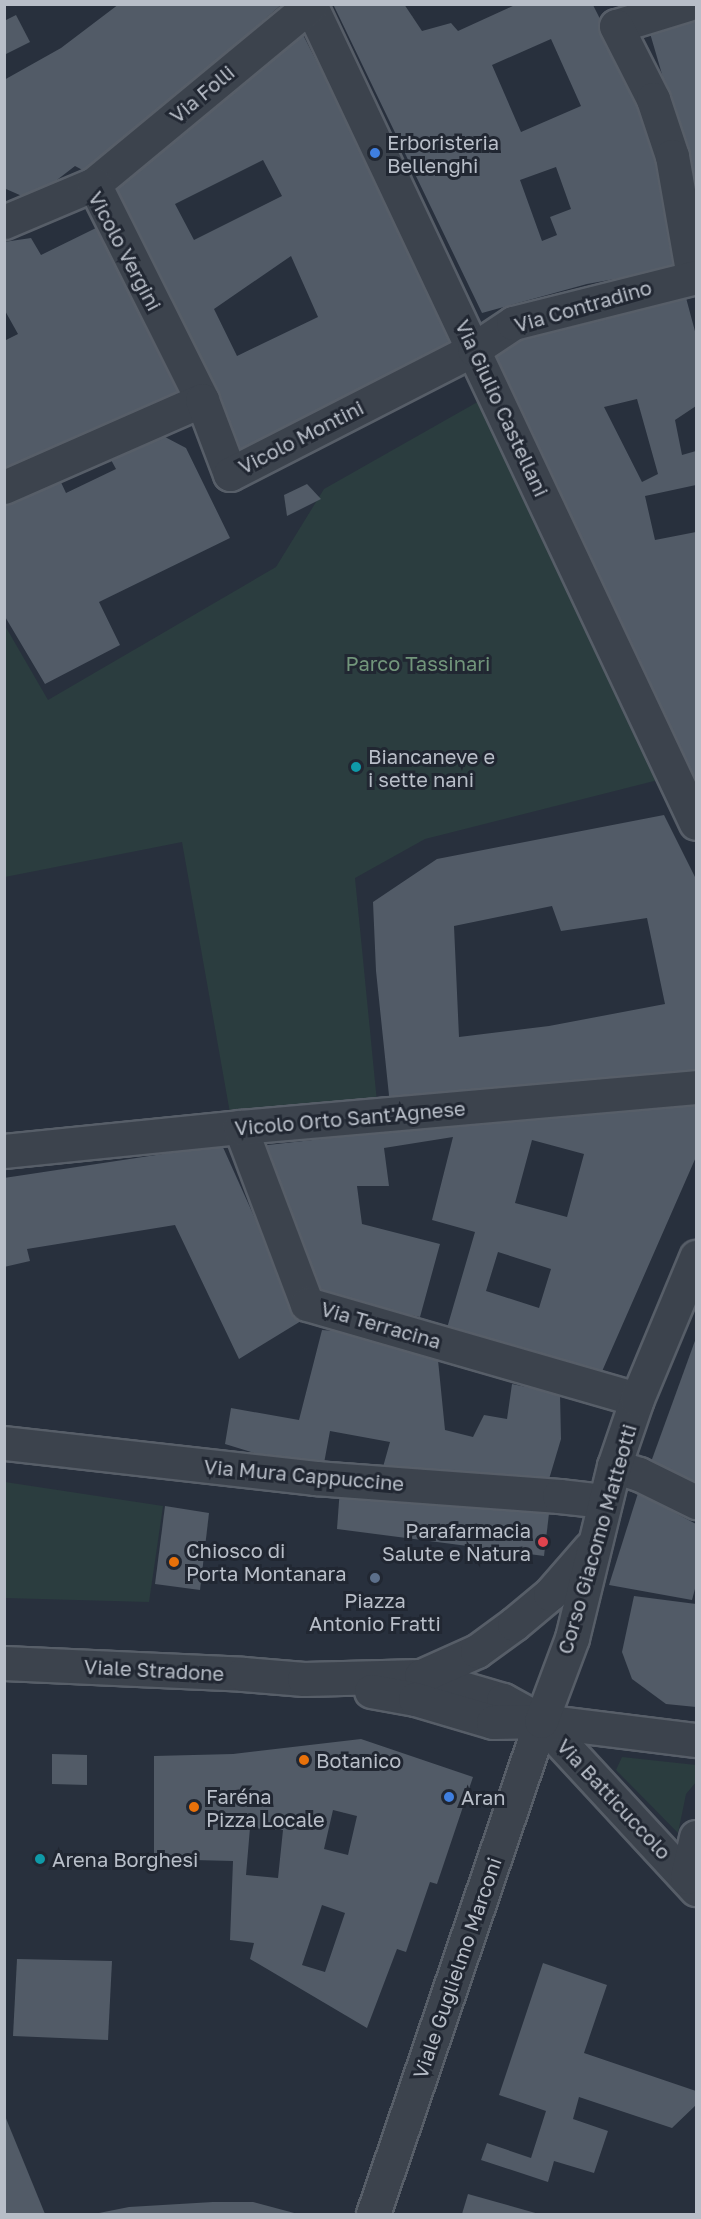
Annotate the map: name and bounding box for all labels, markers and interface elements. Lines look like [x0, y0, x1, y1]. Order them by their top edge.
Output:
street label: Via Folli [165, 60, 239, 128]
place label: Erboristeria Bellenghi [387, 130, 499, 177]
marker: Erboristeria Bellenghi [368, 146, 382, 160]
street label: Vicolo Vergini [84, 187, 166, 315]
street label: Via Contradino [512, 275, 654, 337]
street label: Via Giulio Castellani [451, 316, 553, 500]
street label: Vicolo Montini [234, 395, 368, 479]
park label: Parco Tassinari [346, 651, 490, 675]
place label: Biancaneve e i sette nani [368, 744, 495, 791]
marker: Biancaneve e i sette nani [349, 760, 363, 774]
street label: Vicolo Orto Sant'Agnese [234, 1096, 466, 1140]
street label: Via Terracina [318, 1296, 444, 1354]
street label: Corso Giacomo Matteotti [553, 1421, 641, 1657]
street label: Via Mura Cappuccine [203, 1454, 405, 1496]
place label: Parafarmacia Salute e Natura [382, 1518, 531, 1565]
marker: Parafarmacia Salute e Natura [536, 1535, 550, 1549]
place label: Chiosco di Porta Montanara [186, 1538, 346, 1585]
marker: Chiosco di Porta Montanara [167, 1555, 181, 1569]
marker: Piazza Antonio Fratti [368, 1571, 382, 1585]
place label: Piazza Antonio Fratti [309, 1588, 441, 1635]
street label: Viale Stradone [83, 1654, 225, 1686]
street label: Via Batticuccolo [552, 1734, 676, 1864]
place label: Botanico [316, 1748, 401, 1772]
marker: Botanico [297, 1753, 311, 1767]
place label: Faréna Pizza Locale [206, 1784, 325, 1831]
place label: Aran [461, 1785, 506, 1809]
marker: Aran [442, 1790, 456, 1804]
marker: Faréna Pizza Locale [187, 1800, 201, 1814]
place label: Arena Borghesi [52, 1847, 198, 1871]
marker: Arena Borghesi [33, 1852, 47, 1866]
street label: Viale Guglielmo Marconi [408, 1854, 506, 2082]

